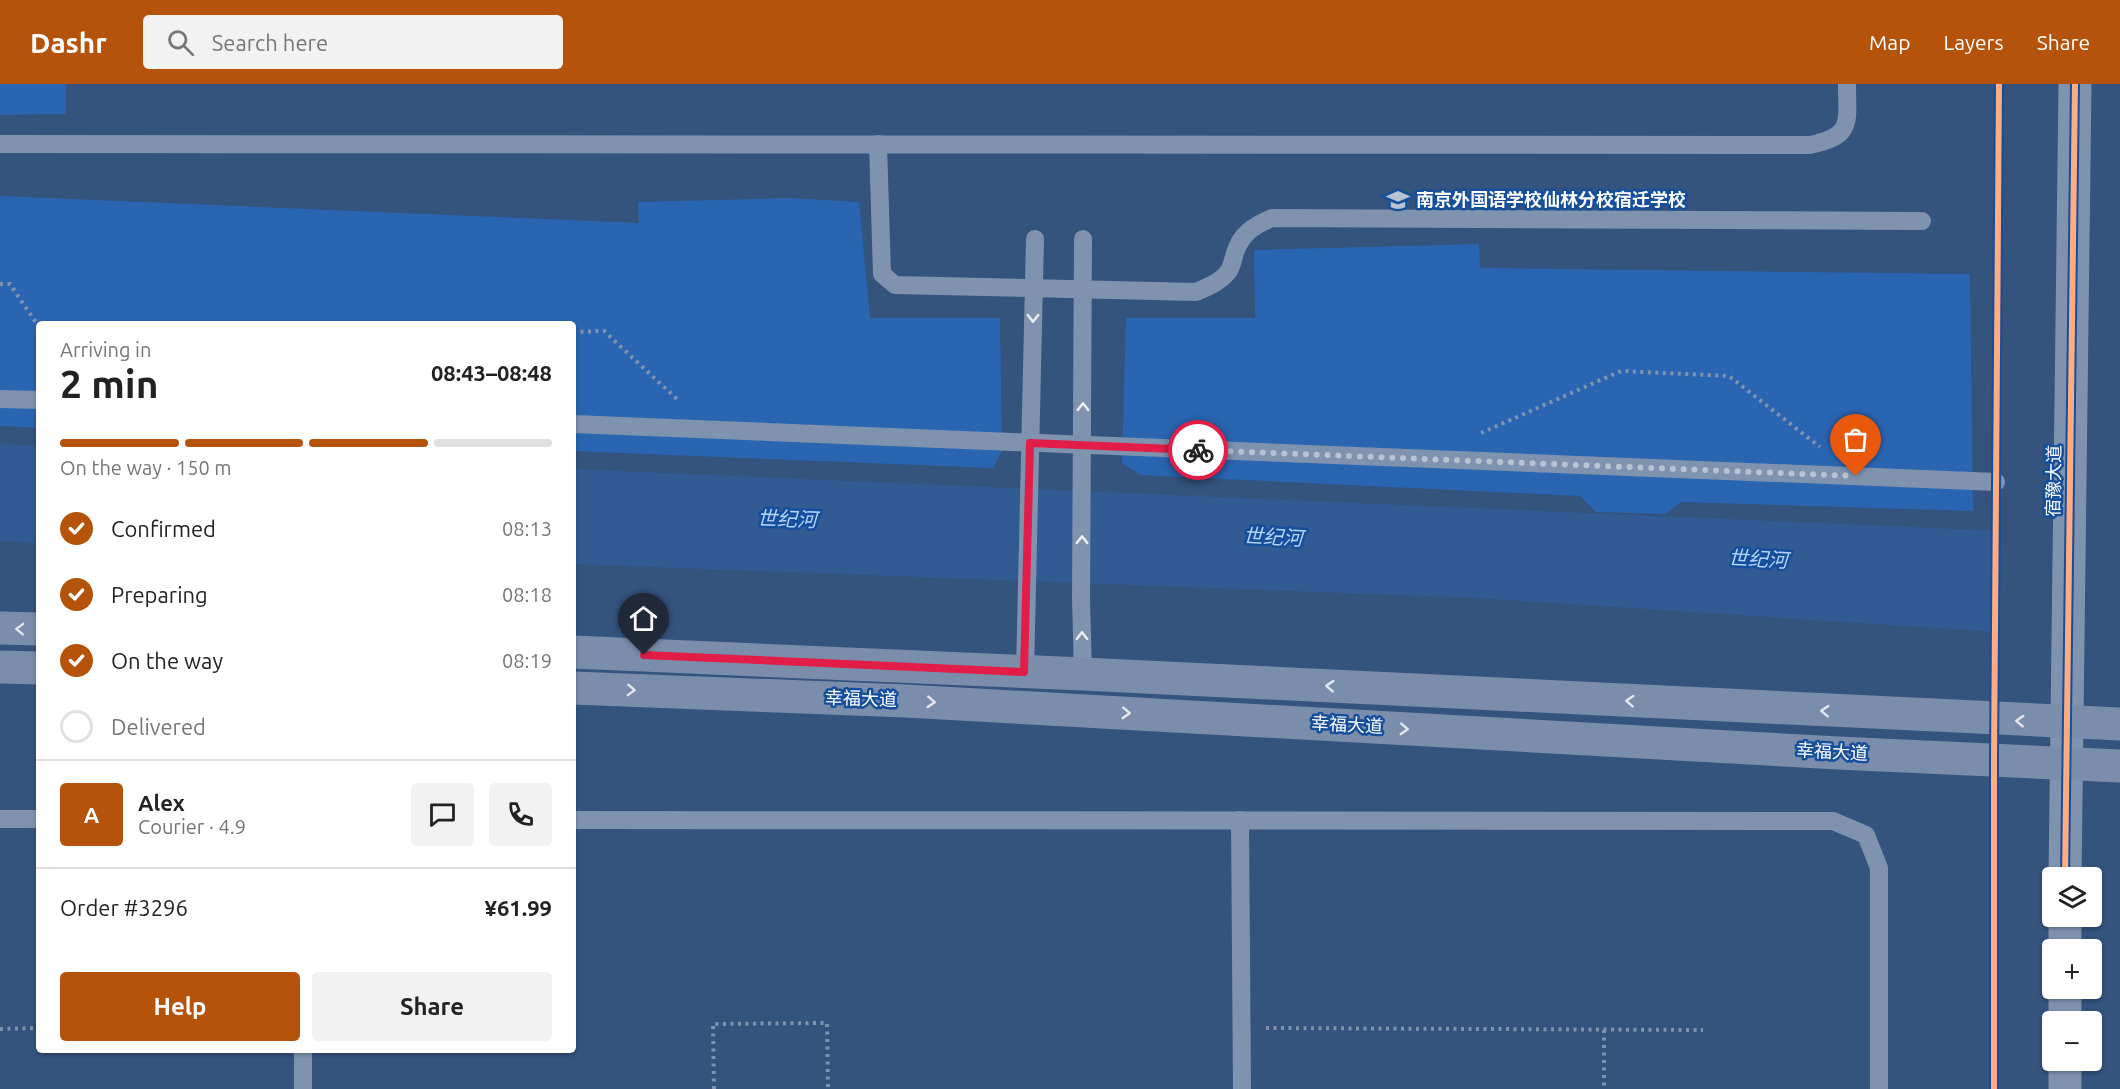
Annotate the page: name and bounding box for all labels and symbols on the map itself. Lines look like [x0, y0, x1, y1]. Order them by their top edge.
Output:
school or university icon: 南京外国语学校仙林分校宿迁学校 [1385, 187, 1411, 213]
place label: 南京外国语学校仙林分校宿迁学校 [1416, 189, 1686, 209]
one-way arrow [1027, 314, 1040, 323]
one-way arrow [1077, 403, 1089, 412]
pin [1830, 414, 1881, 476]
courier [1168, 420, 1228, 480]
street label: 宿豫大道 [2042, 445, 2064, 517]
water label: 世纪河 [757, 506, 821, 531]
water label: 世纪河 [1242, 523, 1308, 550]
one-way arrow [1076, 535, 1088, 544]
water label: 世纪河 [1727, 545, 1793, 572]
pin [618, 593, 669, 655]
one-way arrow [15, 622, 24, 635]
one-way arrow [1076, 632, 1089, 641]
one-way arrow [1326, 680, 1335, 693]
one-way arrow [627, 684, 636, 697]
street label: 幸福大道 [825, 687, 897, 709]
one-way arrow [927, 695, 936, 708]
one-way arrow [1626, 695, 1635, 708]
one-way arrow [1820, 704, 1829, 717]
one-way arrow [1121, 706, 1130, 719]
street label: 幸福大道 [1311, 712, 1384, 736]
one-way arrow [2015, 714, 2024, 727]
one-way arrow [1400, 722, 1409, 735]
street label: 幸福大道 [1796, 739, 1869, 763]

